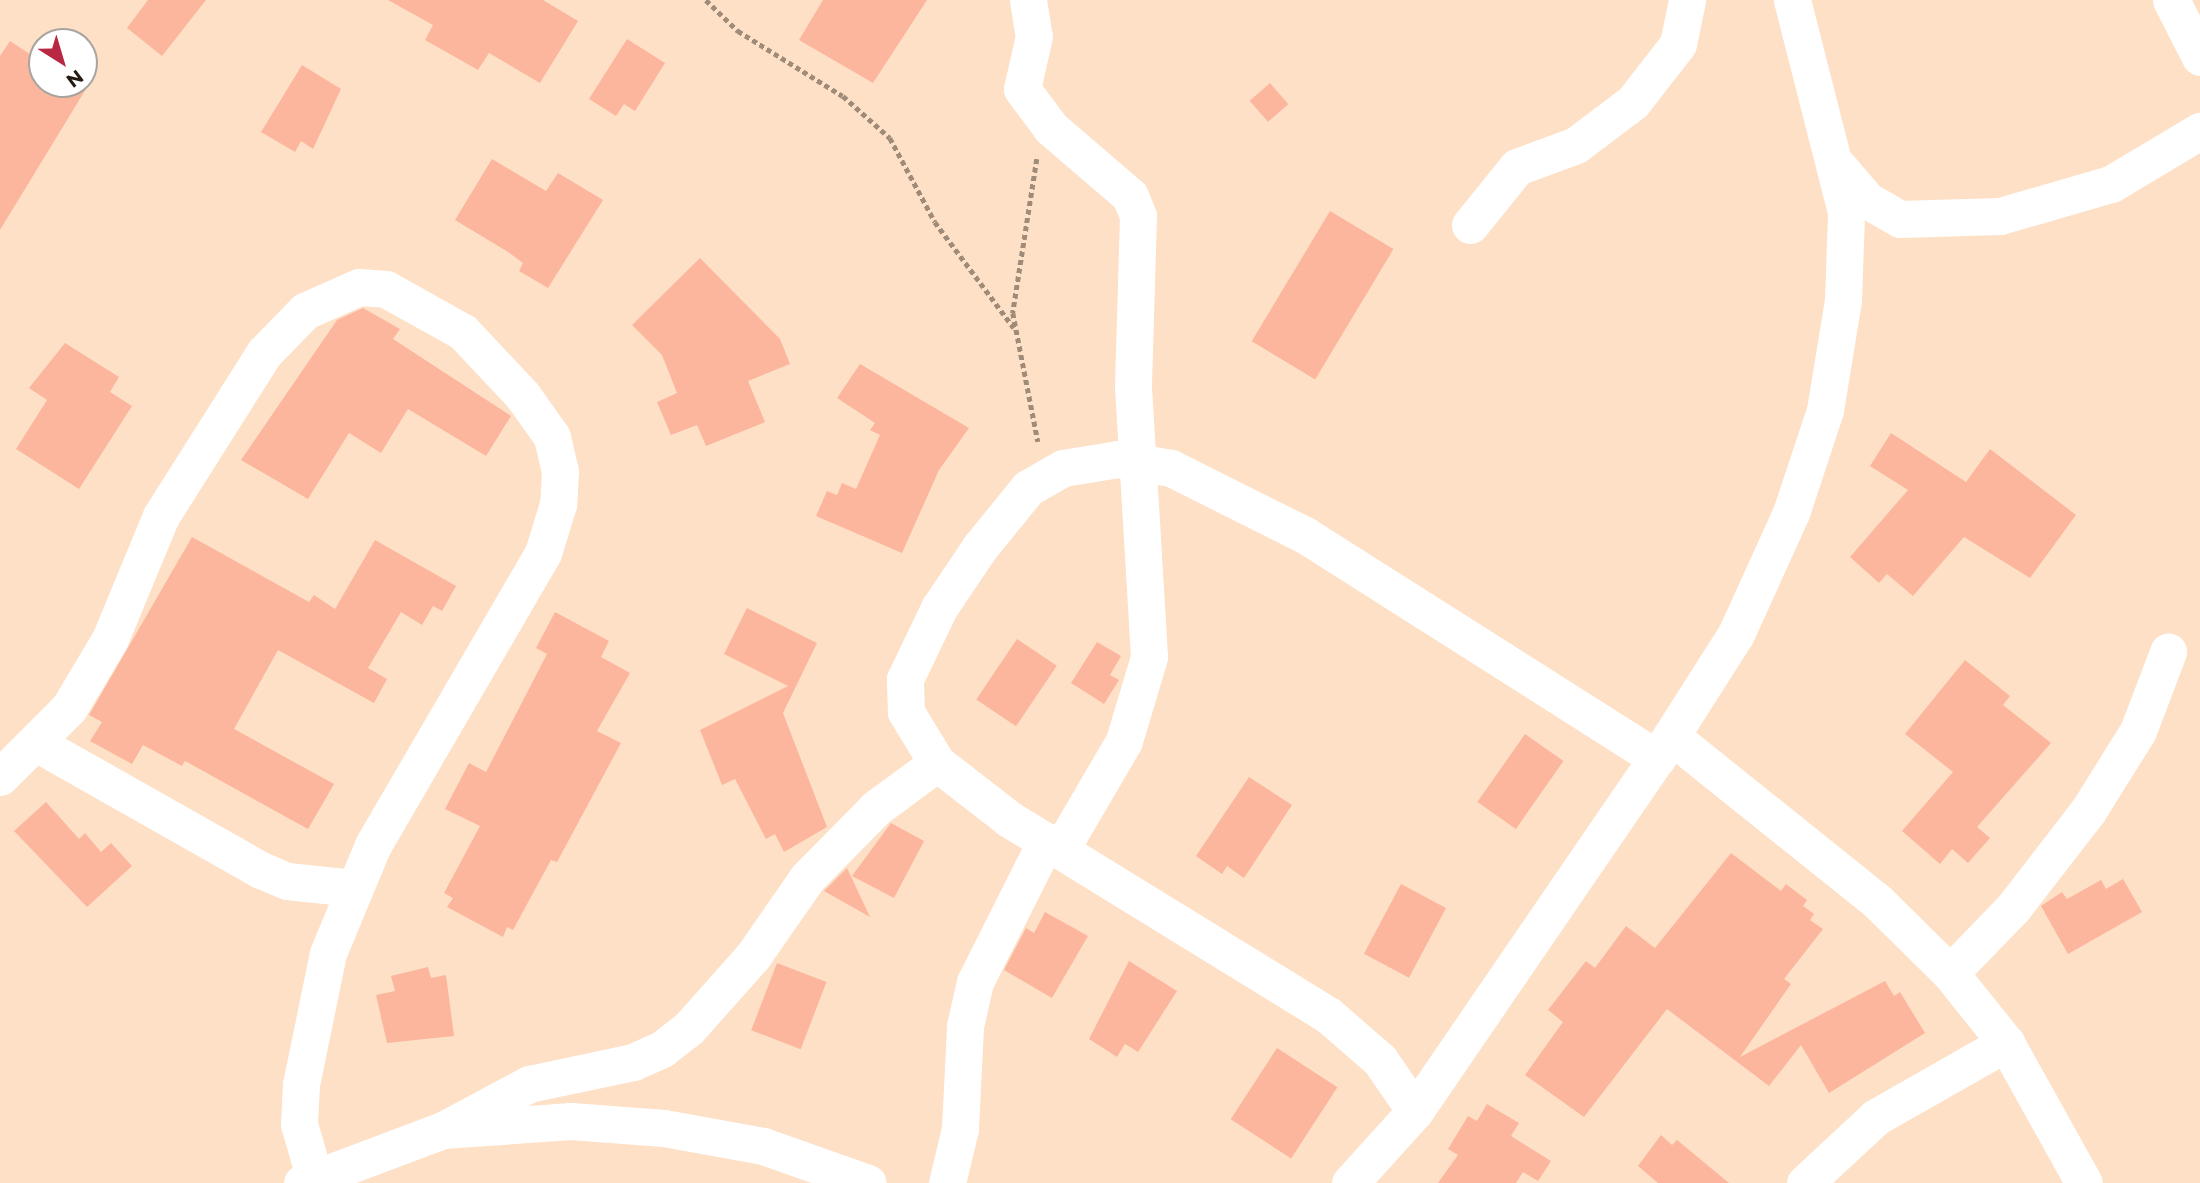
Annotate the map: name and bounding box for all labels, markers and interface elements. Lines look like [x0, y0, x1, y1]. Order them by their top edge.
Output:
north arrow [28, 28, 98, 98]
text: N [62, 65, 88, 92]

